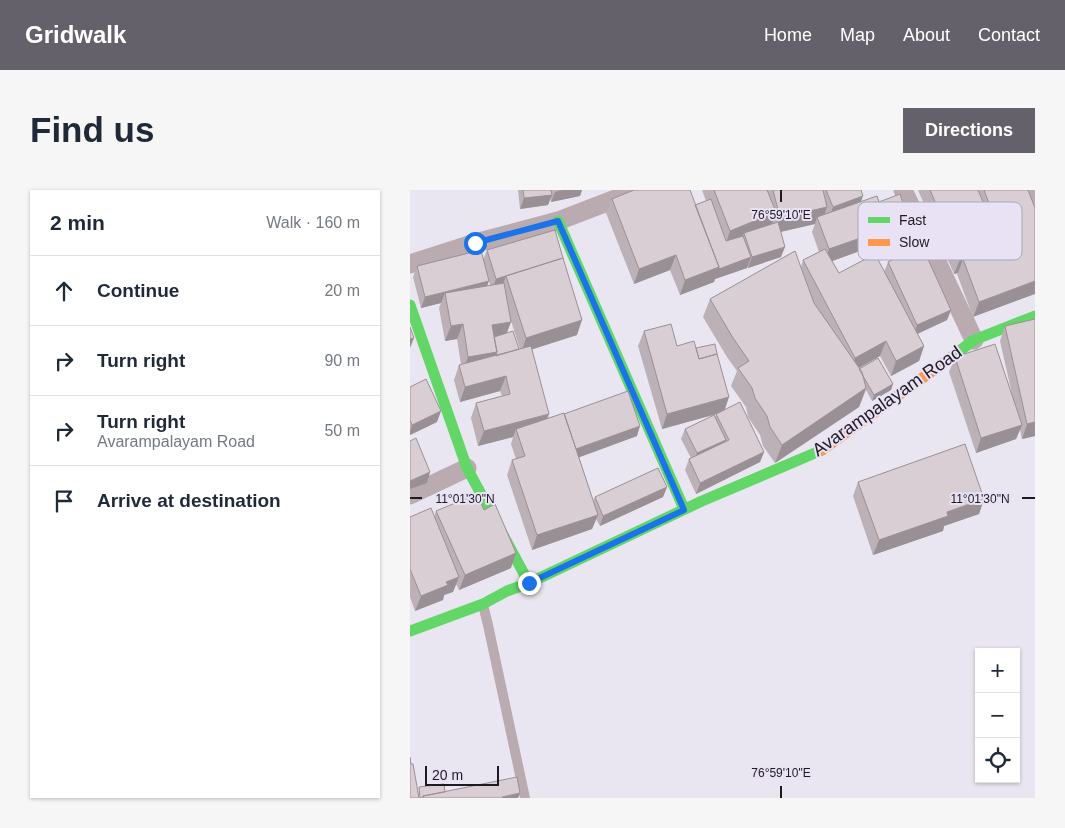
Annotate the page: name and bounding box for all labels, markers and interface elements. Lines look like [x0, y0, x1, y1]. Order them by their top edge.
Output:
text: Gridwalk [25, 21, 126, 48]
text: Home [764, 25, 812, 45]
text: Map [840, 25, 875, 45]
text: About [903, 25, 950, 45]
text: Contact [978, 25, 1040, 45]
button: Directions [903, 108, 1035, 153]
text: Find us [30, 110, 154, 149]
legend [858, 202, 1022, 260]
text: 76°59'10"E [751, 208, 811, 222]
text: 2 min [50, 211, 105, 234]
text: Fast [899, 212, 926, 228]
text: Walk · 160 m [266, 214, 360, 231]
route start [464, 232, 487, 255]
text: Slow [899, 234, 930, 250]
icon: ahead [50, 277, 78, 305]
text: Continue [97, 280, 179, 301]
text: 20 m [324, 282, 360, 299]
street label: Avarampalayam Road [808, 342, 966, 460]
icon: right [50, 347, 78, 375]
text: Turn right [97, 350, 185, 371]
text: 90 m [324, 352, 360, 369]
text: Turn right [97, 411, 185, 432]
icon: right [50, 417, 78, 445]
text: 50 m [324, 422, 360, 439]
text: Avarampalayam Road [97, 433, 255, 450]
icon: arrive [50, 487, 78, 515]
text: Arrive at destination [97, 490, 281, 511]
text: 11°01'30"N [435, 492, 495, 506]
text: 11°01'30"N [950, 492, 1010, 506]
route end [518, 572, 541, 595]
map controls [975, 648, 1020, 783]
button: + [975, 648, 1020, 693]
button: − [975, 693, 1020, 738]
button: locate [975, 738, 1020, 783]
scale bar [425, 763, 499, 786]
text: 76°59'10"E [751, 766, 811, 780]
text: 20 m [432, 767, 463, 783]

